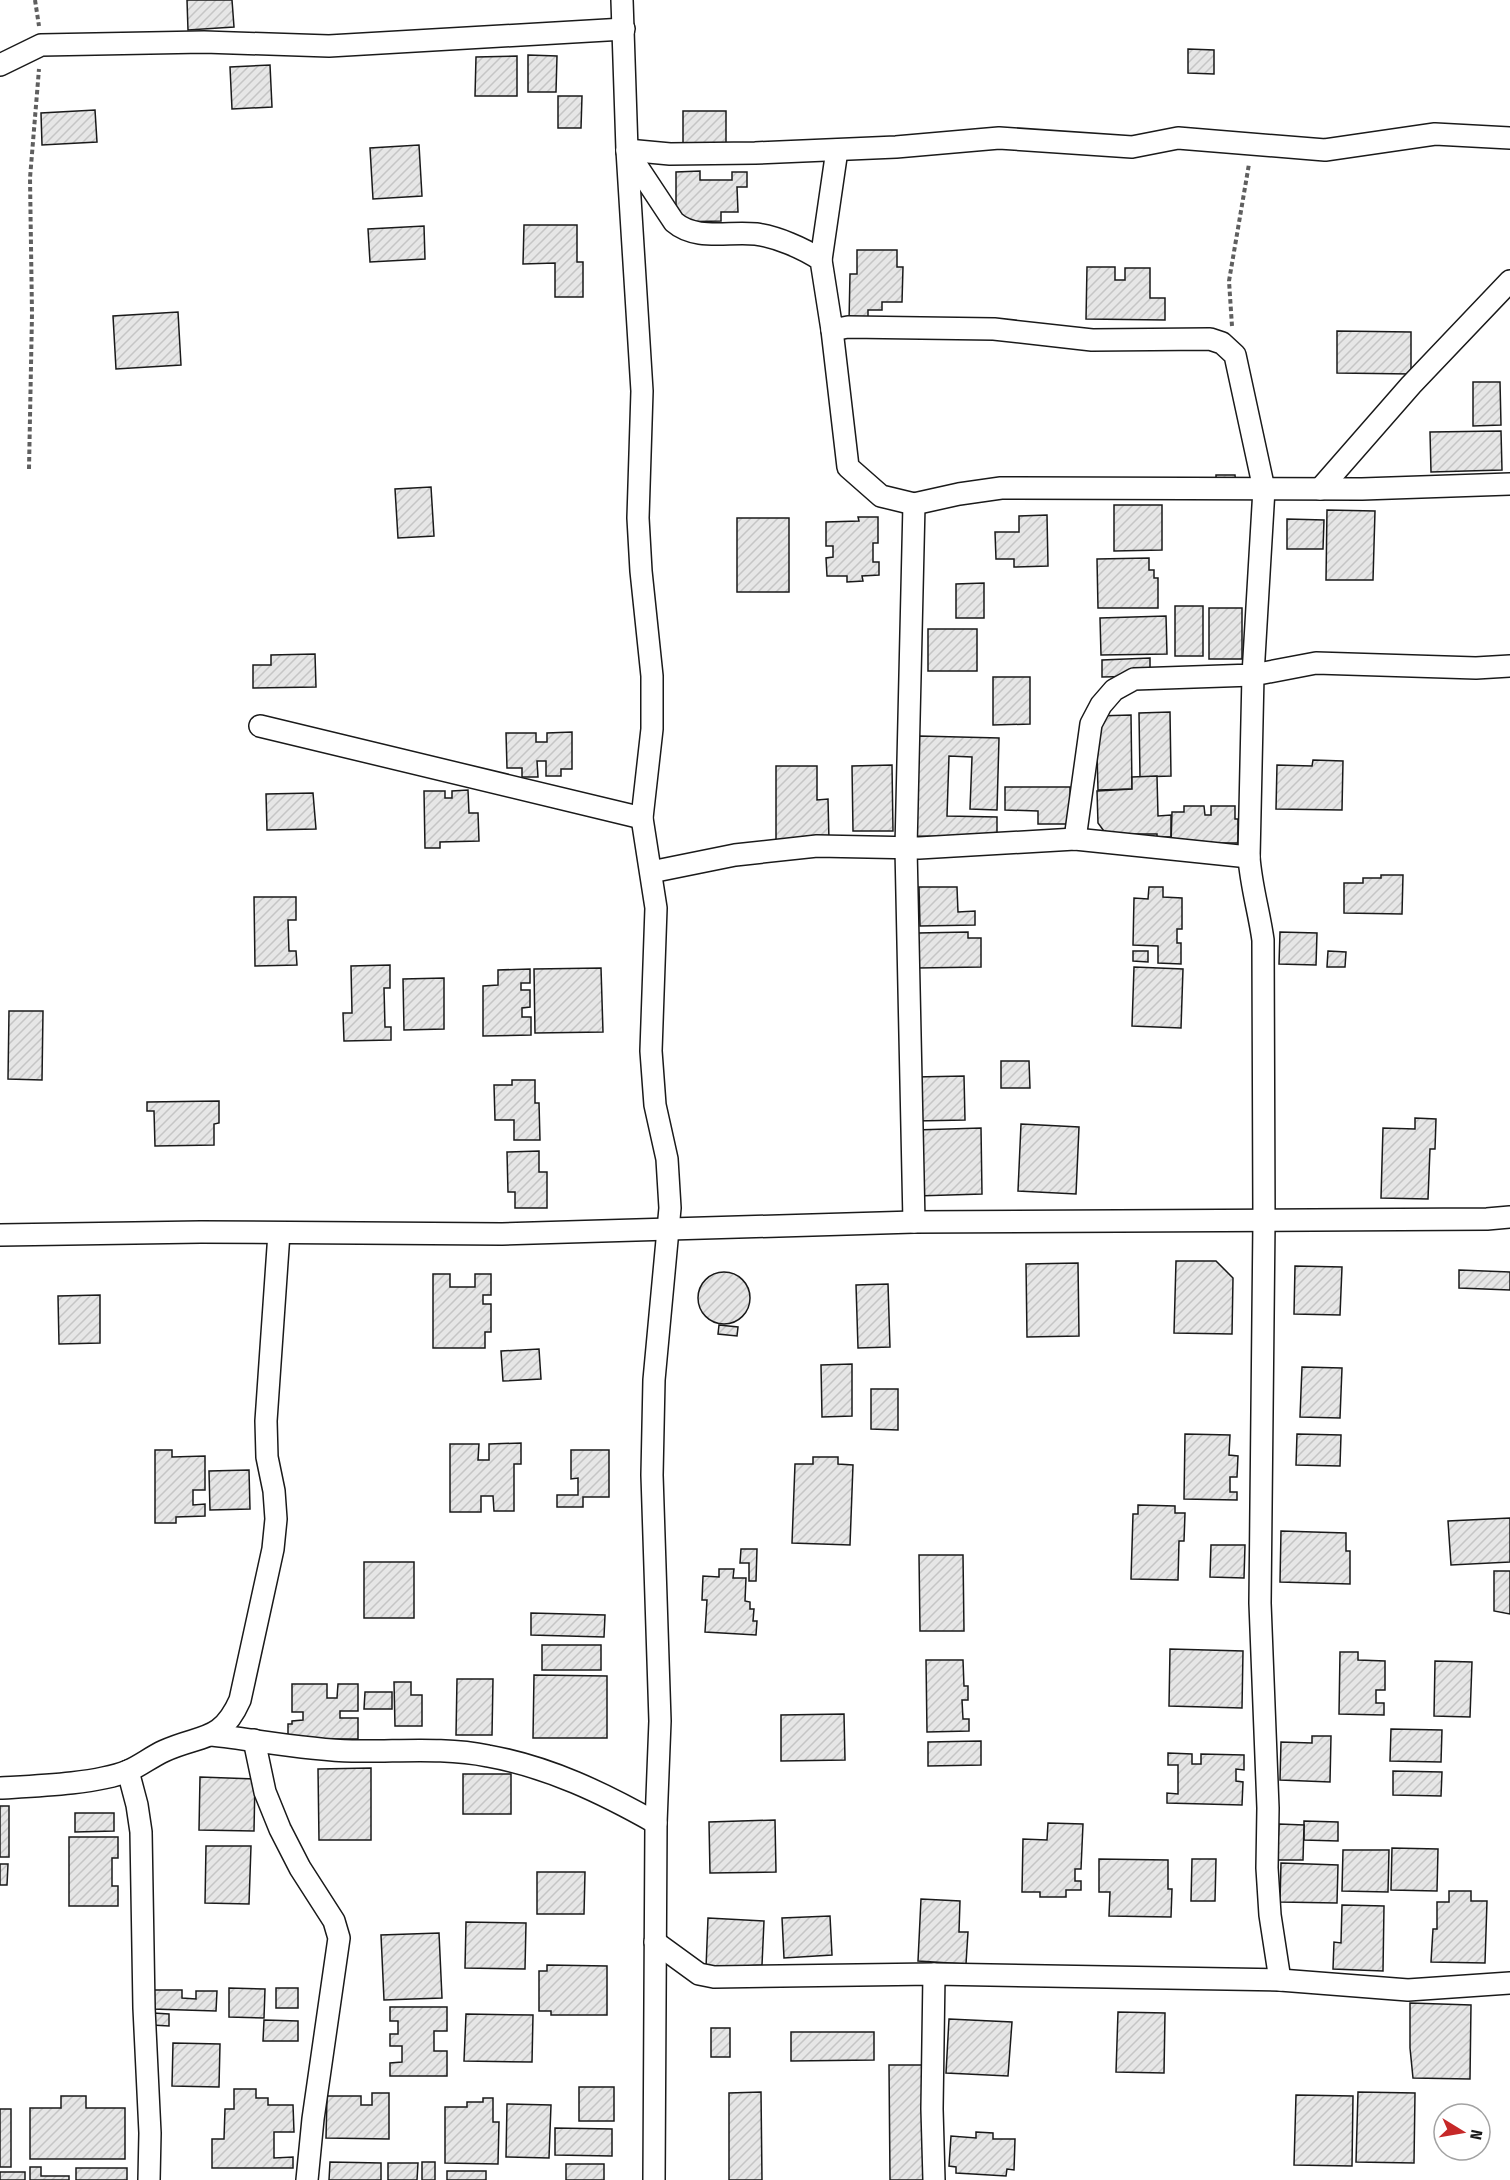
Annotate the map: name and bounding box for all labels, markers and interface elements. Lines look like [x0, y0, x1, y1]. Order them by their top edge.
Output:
north arrow [1432, 2102, 1492, 2162]
text: N [1466, 2128, 1486, 2141]

